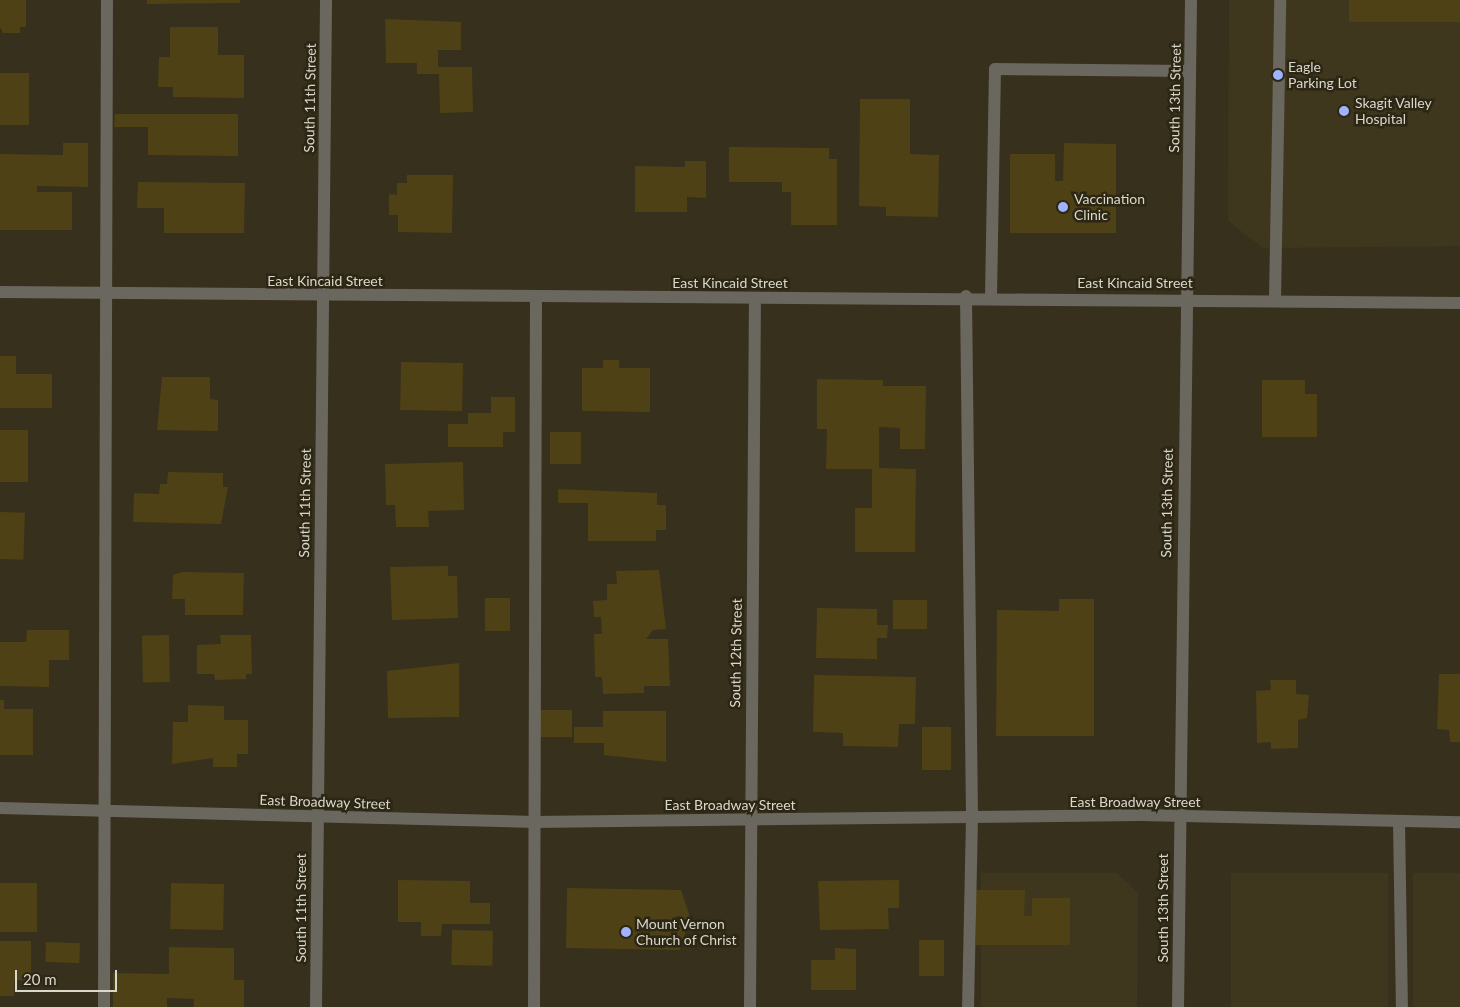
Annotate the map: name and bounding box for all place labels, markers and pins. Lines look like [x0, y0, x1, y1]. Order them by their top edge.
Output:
place label: Eagle Parking Lot [1288, 59, 1357, 92]
marker: Eagle Parking Lot [1272, 69, 1284, 81]
place label: Skagit Valley Hospital [1355, 95, 1432, 128]
marker: Skagit Valley Hospital [1337, 104, 1351, 118]
place label: Vaccination Clinic [1074, 191, 1145, 223]
marker: Vaccination Clinic [1056, 200, 1070, 214]
place label: Mount Vernon Church of Christ [636, 916, 737, 949]
marker: Mount Vernon Church of Christ [620, 926, 632, 938]

